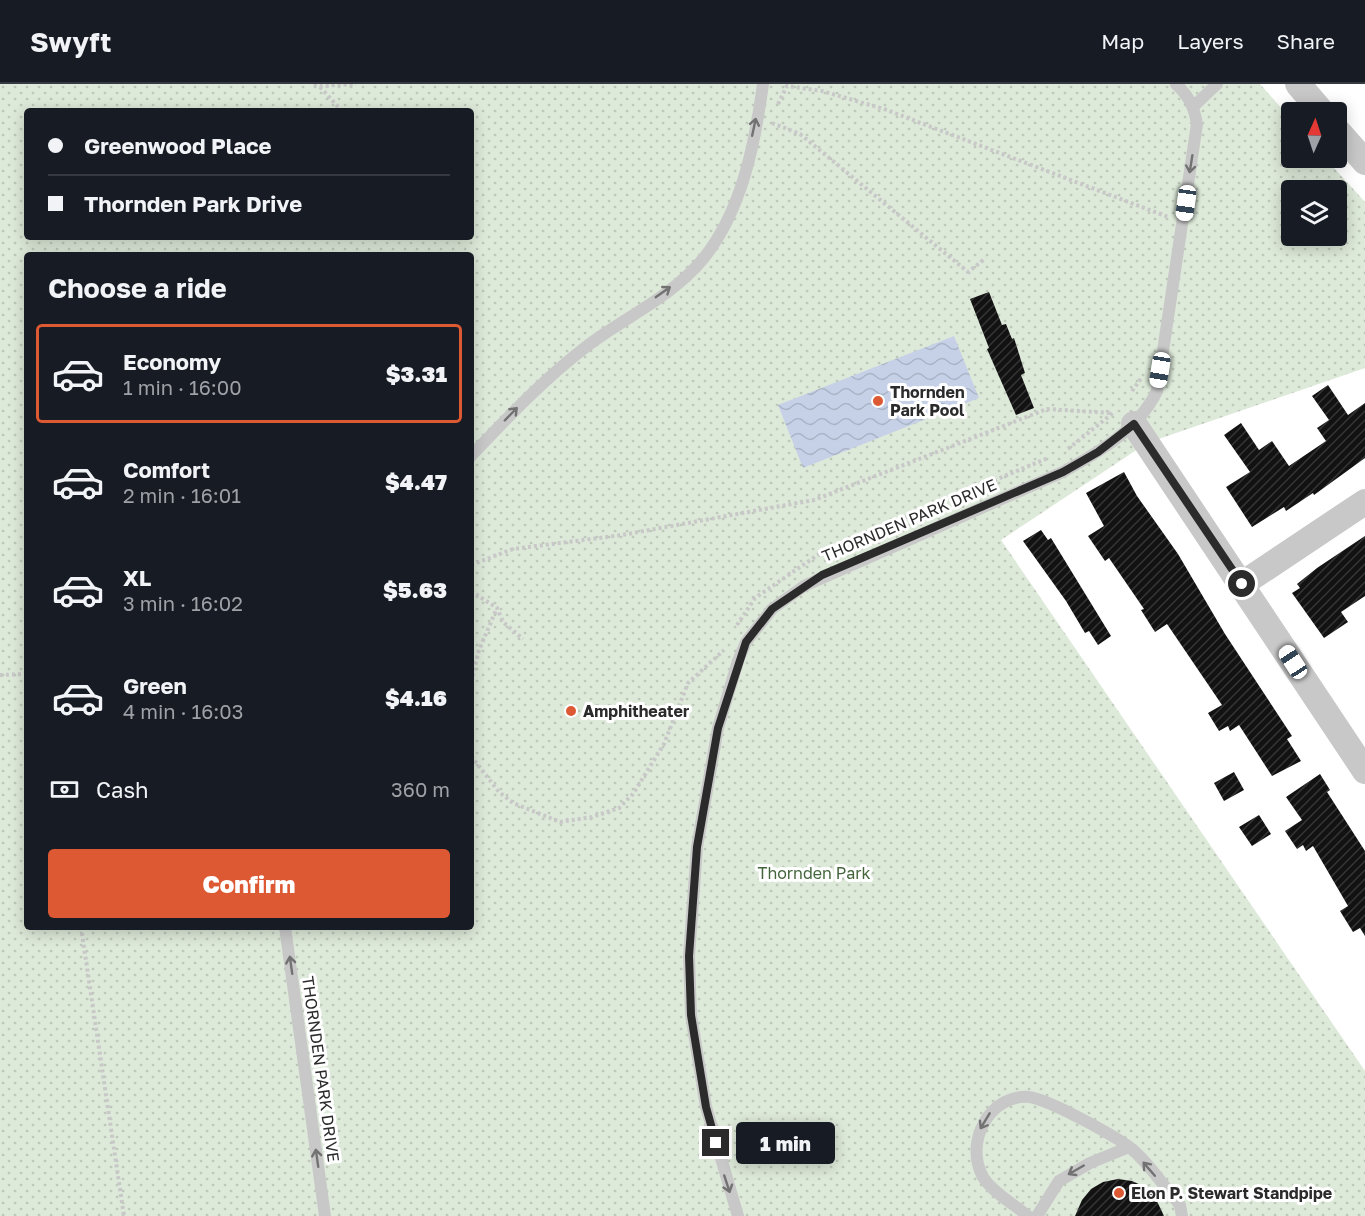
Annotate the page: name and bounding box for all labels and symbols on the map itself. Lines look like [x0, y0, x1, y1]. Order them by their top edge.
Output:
north arrow [1281, 102, 1347, 168]
one-way arrow [749, 118, 761, 137]
one-way arrow [1186, 154, 1197, 174]
car [1175, 184, 1197, 222]
one-way arrow [655, 286, 671, 299]
car [1148, 351, 1172, 389]
place label: Thornden Park Pool [890, 382, 965, 420]
marker: Thornden Park Pool [871, 394, 885, 408]
one-way arrow [504, 406, 519, 421]
street label: THORNDEN PARK DRIVE [819, 474, 999, 566]
route start [1228, 570, 1255, 597]
car [1276, 642, 1310, 682]
place label: Amphitheater [583, 701, 689, 721]
marker: Amphitheater [564, 704, 578, 718]
park label: Thornden Park [757, 863, 871, 883]
one-way arrow [285, 955, 296, 975]
street label: THORNDEN PARK DRIVE [298, 975, 344, 1163]
one-way arrow [979, 1113, 992, 1130]
callout: 1 min [737, 1122, 836, 1164]
route end [702, 1129, 729, 1156]
one-way arrow [311, 1149, 322, 1168]
one-way arrow [1142, 1162, 1156, 1177]
one-way arrow [1068, 1165, 1085, 1177]
one-way arrow [722, 1174, 733, 1193]
place label: Elon P. Stewart Standpipe [1131, 1183, 1332, 1203]
marker: Elon P. Stewart Standpipe [1112, 1186, 1126, 1200]

